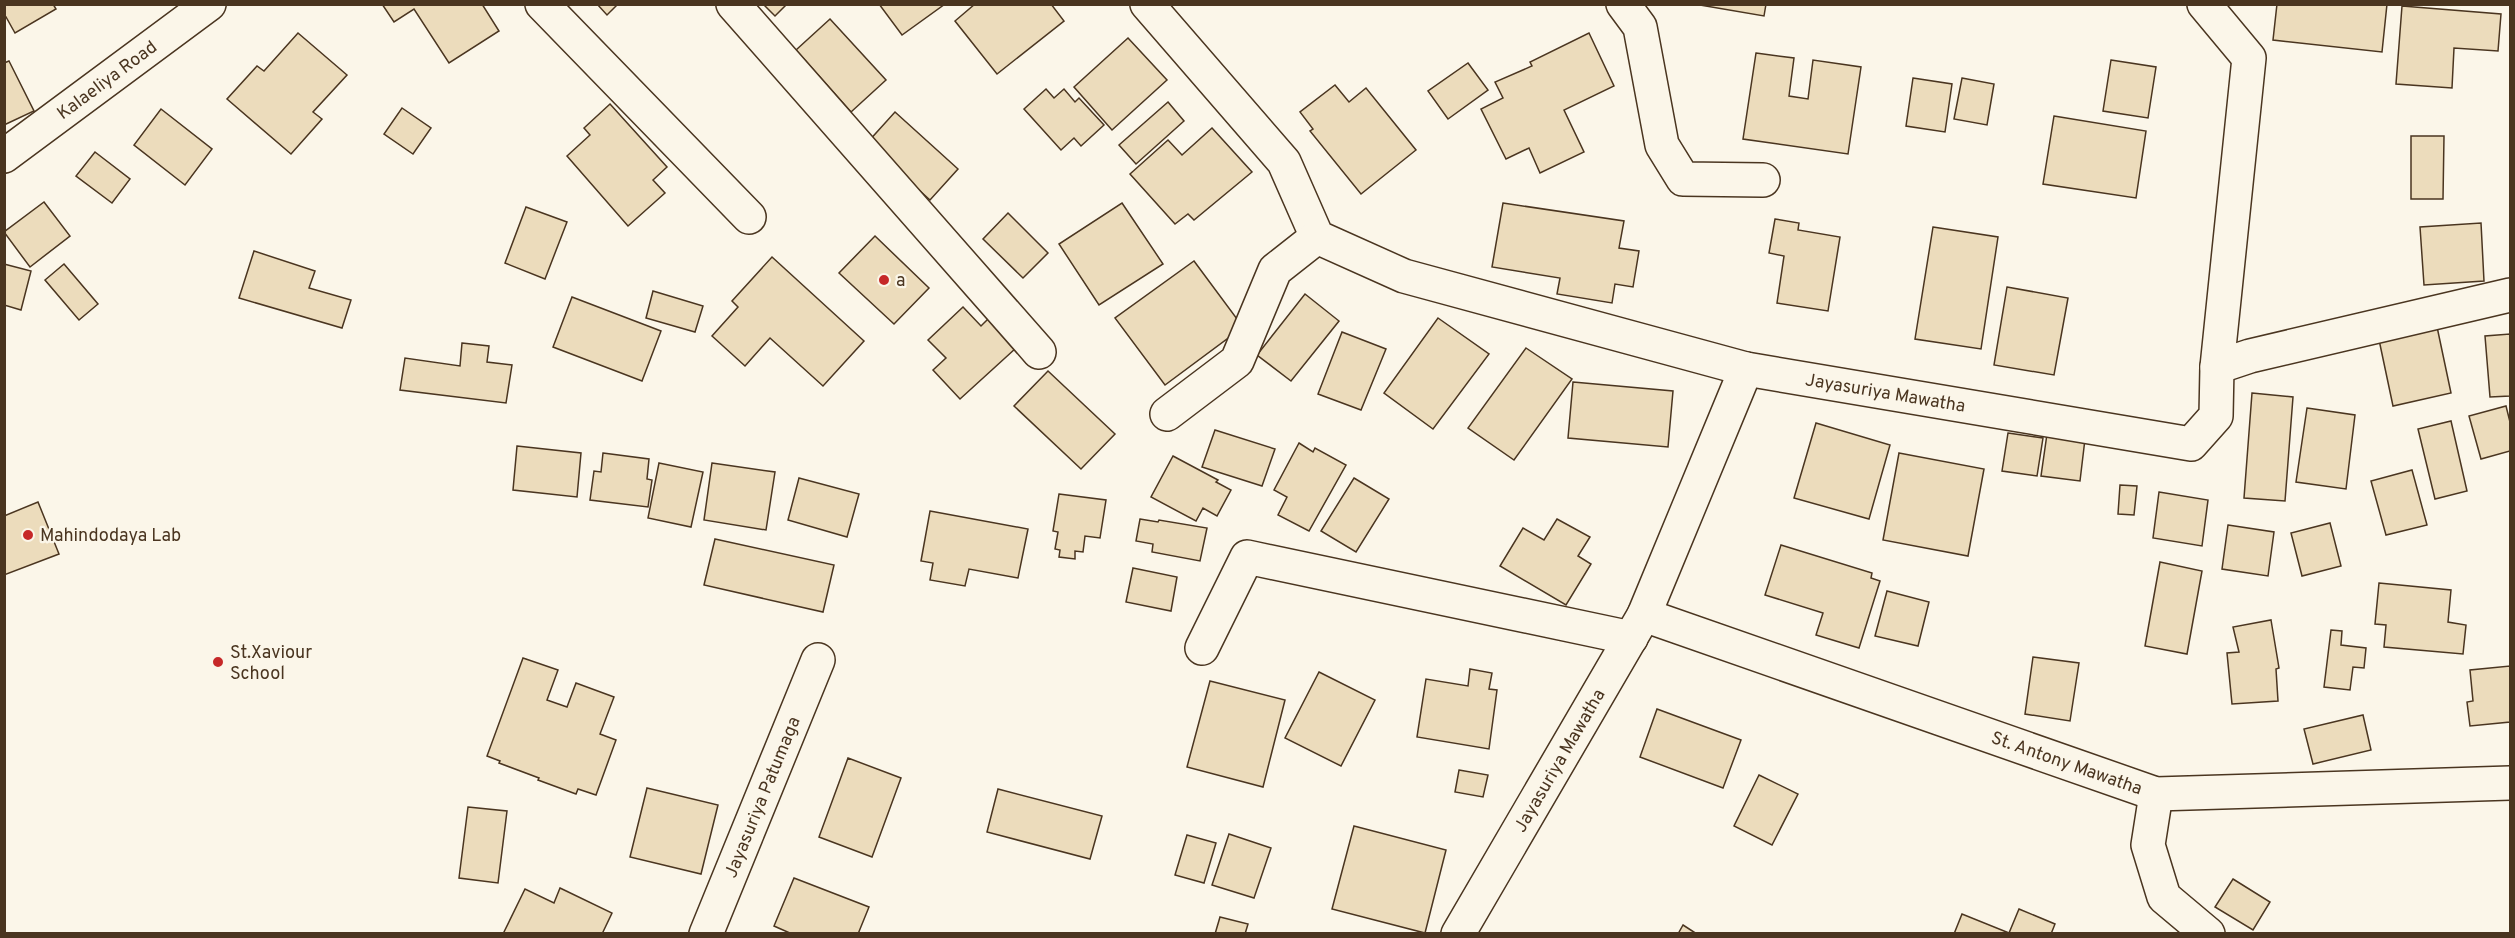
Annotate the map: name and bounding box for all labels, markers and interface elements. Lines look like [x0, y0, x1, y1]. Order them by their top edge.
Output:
street label: Kalaeliya Road [53, 36, 162, 126]
place label: a [896, 270, 905, 293]
marker: a [877, 273, 891, 287]
street label: Jayasuriya Mawatha [1803, 369, 1967, 419]
place label: Mahindodaya Lab [40, 525, 181, 548]
marker: Mahindodaya Lab [21, 528, 35, 542]
place label: St.Xaviour School [230, 642, 312, 686]
marker: St.Xaviour School [211, 655, 225, 669]
street label: Jayasuriya Mawatha [1510, 685, 1611, 837]
street label: Jayasuriya Patumaga [720, 713, 807, 882]
street label: St. Antony Mawatha [1988, 727, 2145, 801]

